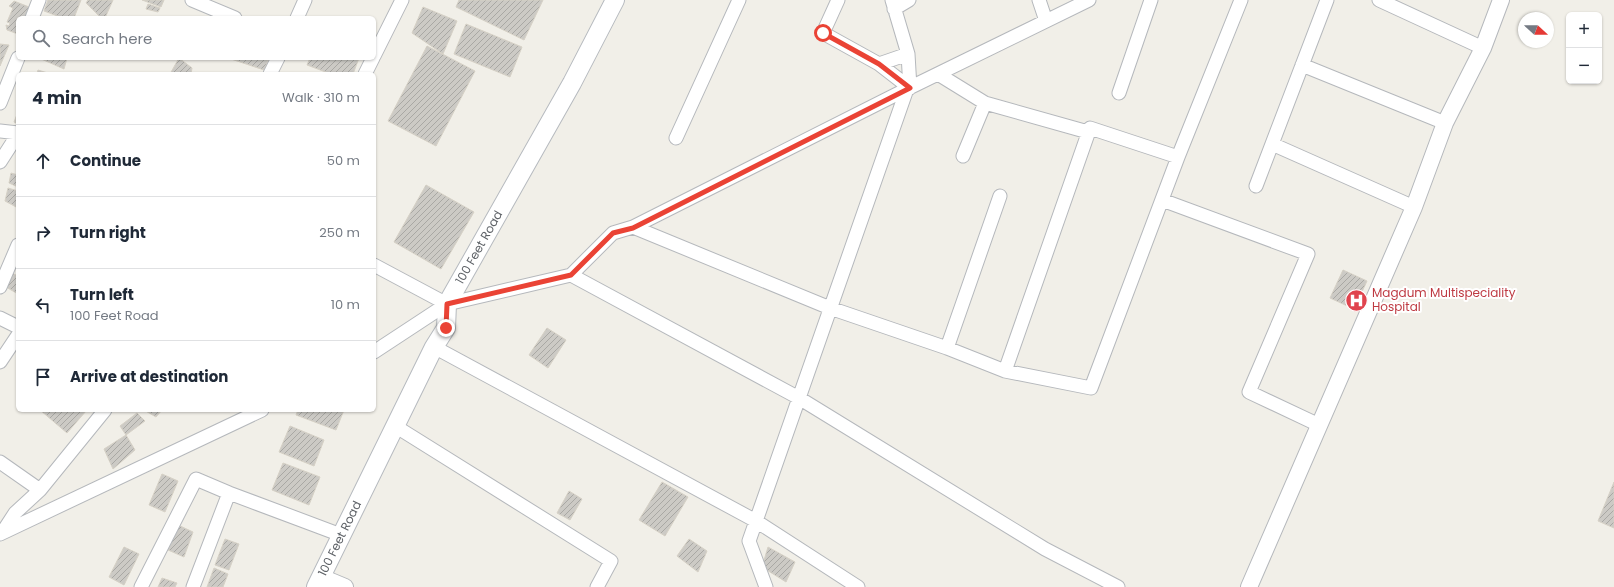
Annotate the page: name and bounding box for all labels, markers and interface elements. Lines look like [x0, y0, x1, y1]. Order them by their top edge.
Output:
north arrow [1518, 12, 1554, 48]
map controls [1566, 12, 1602, 84]
button: + [1566, 12, 1602, 48]
search box [16, 16, 376, 60]
route start [814, 24, 832, 42]
icon: search [30, 27, 52, 49]
text: Search here [62, 28, 152, 49]
button: − [1566, 48, 1602, 84]
text: 4 min [32, 86, 82, 110]
text: Walk · 310 m [282, 88, 360, 107]
icon: ahead [32, 150, 54, 172]
text: Continue [70, 150, 141, 171]
text: 50 m [327, 151, 360, 170]
street label: 100 Feet Road [451, 207, 506, 287]
icon: right [32, 222, 54, 244]
text: Turn right [70, 222, 146, 243]
text: 250 m [319, 223, 360, 242]
text: Turn left [70, 284, 134, 305]
place label: Magdum Multispeciality Hospital [1372, 284, 1516, 315]
hospital icon: Magdum Multispeciality Hospital [1344, 287, 1370, 313]
icon: left [32, 294, 54, 316]
text: 10 m [331, 295, 360, 314]
text: 100 Feet Road [70, 306, 159, 325]
route end [437, 319, 455, 337]
icon: arrive [32, 366, 54, 388]
text: Arrive at destination [70, 366, 228, 387]
street label: 100 Feet Road [314, 498, 365, 579]

